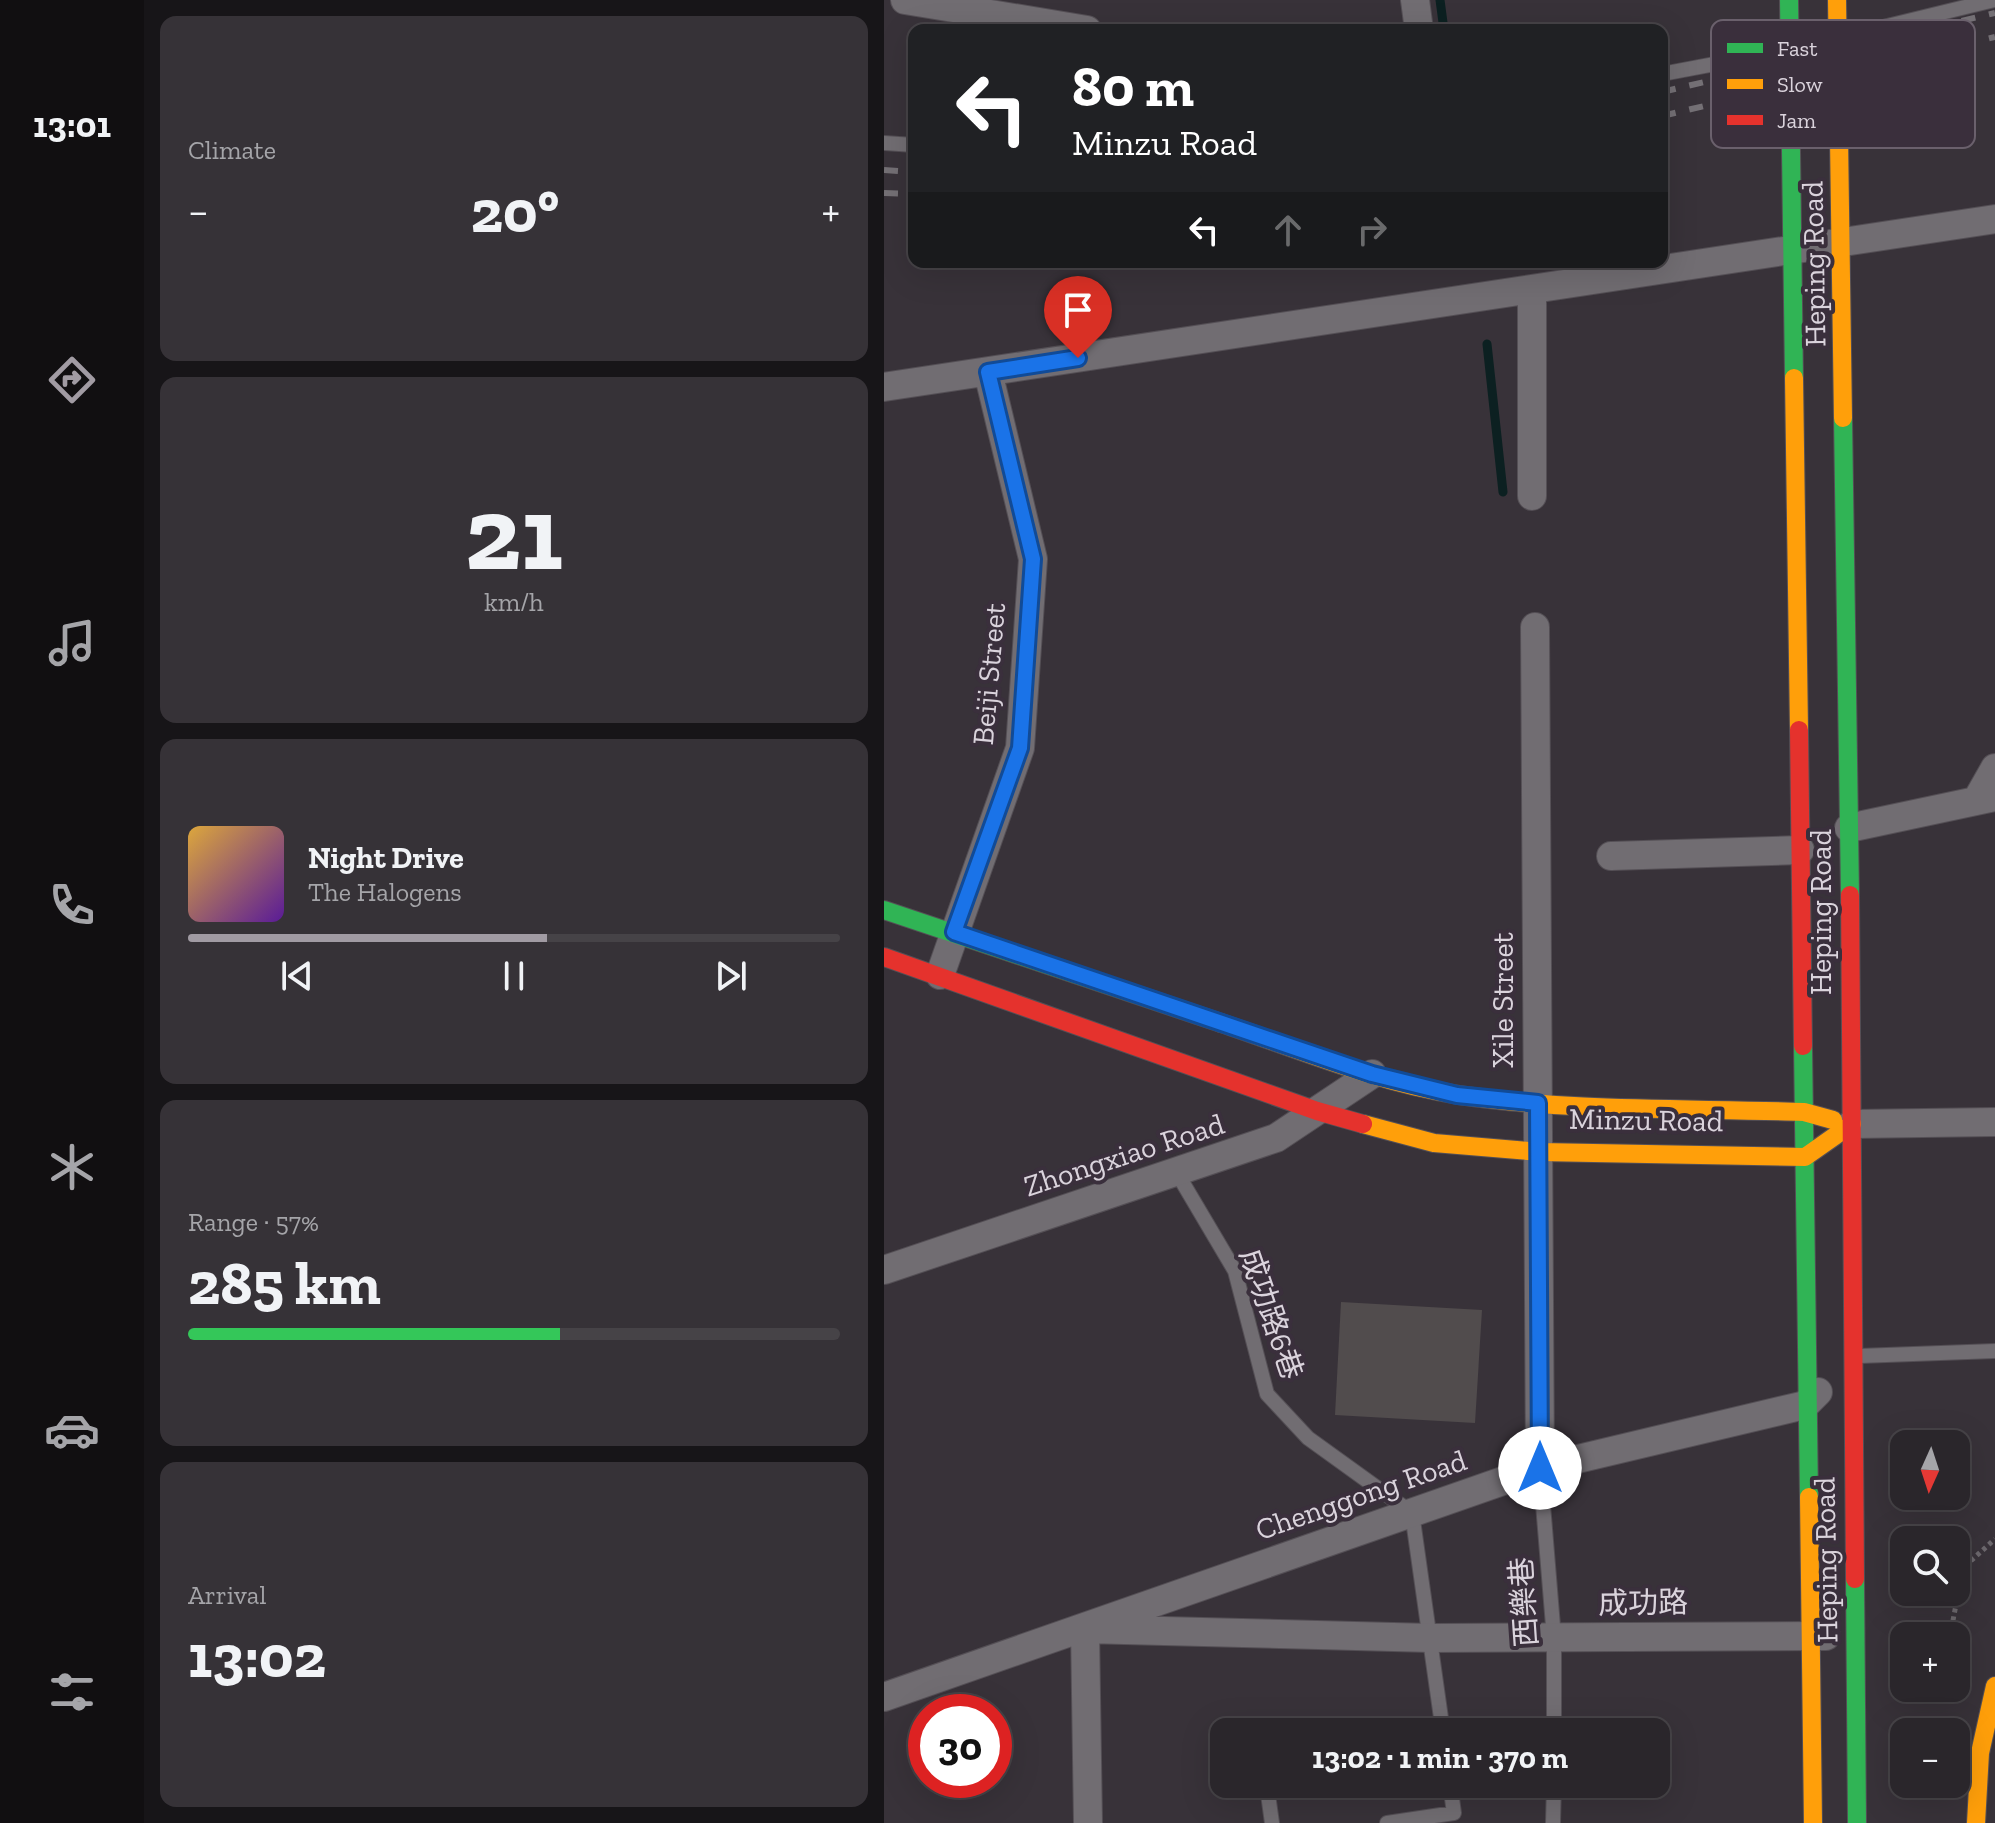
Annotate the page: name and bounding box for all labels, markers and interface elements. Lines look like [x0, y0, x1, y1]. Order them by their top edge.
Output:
legend [1711, 20, 1975, 148]
text: Fast [1777, 35, 1818, 62]
text: 80 m [1072, 53, 1194, 120]
icon: left [940, 56, 1044, 160]
text: Slow [1777, 71, 1823, 98]
text: 13:01 [33, 103, 111, 146]
text: Jam [1777, 107, 1816, 134]
text: Minzu Road [1072, 121, 1257, 164]
text: Climate [188, 134, 276, 166]
text: 20° [471, 175, 559, 247]
street label: Heping Road [1795, 180, 1833, 347]
text: − [188, 184, 209, 237]
text: + [821, 184, 840, 237]
icon: left [1182, 208, 1226, 252]
icon: ahead [1266, 208, 1310, 252]
icon: right [1350, 208, 1394, 252]
pin [1044, 276, 1112, 358]
icon: arrive [1056, 288, 1100, 332]
icon: directions [44, 352, 100, 408]
text: 21 [465, 471, 563, 596]
text: km/h [484, 586, 544, 618]
street label: Beiji Street [965, 601, 1013, 747]
icon: music [44, 615, 100, 671]
street label: Heping Road [1803, 829, 1839, 995]
text: Night Drive [308, 840, 464, 876]
text: The Halogens [308, 876, 462, 908]
icon: phone [44, 877, 100, 933]
street label: Xile Street [1485, 932, 1521, 1068]
icon: previous [275, 954, 319, 998]
icon: pause [492, 954, 536, 998]
icon: next [709, 954, 753, 998]
street label: Minzu Road [1569, 1101, 1724, 1139]
street label: Zhongxiao Road [1019, 1106, 1229, 1204]
icon: climate [44, 1139, 100, 1195]
text: Range · 57% [188, 1206, 319, 1238]
street label: 成功路6巷 [1232, 1244, 1310, 1384]
text: 285 km [188, 1247, 381, 1319]
icon: car [44, 1402, 100, 1458]
position arrow [1498, 1426, 1582, 1510]
north arrow [1890, 1430, 1970, 1510]
map controls [1890, 1430, 1970, 1798]
street label: Chenggong Road [1251, 1442, 1472, 1548]
street label: Heping Road [1807, 1476, 1845, 1643]
button: search [1890, 1526, 1970, 1606]
street label: 西樂巷 [1503, 1556, 1545, 1648]
text: Arrival [188, 1579, 266, 1611]
street label: 成功路 [1598, 1584, 1688, 1622]
text: 13:02 [188, 1620, 326, 1692]
button: + [1890, 1622, 1970, 1702]
icon: filters [44, 1664, 100, 1720]
speed limit sign: 30 [908, 1694, 1012, 1798]
button: − [1890, 1718, 1970, 1798]
text: 13:02 · 1 min · 370 m [1312, 1740, 1568, 1776]

